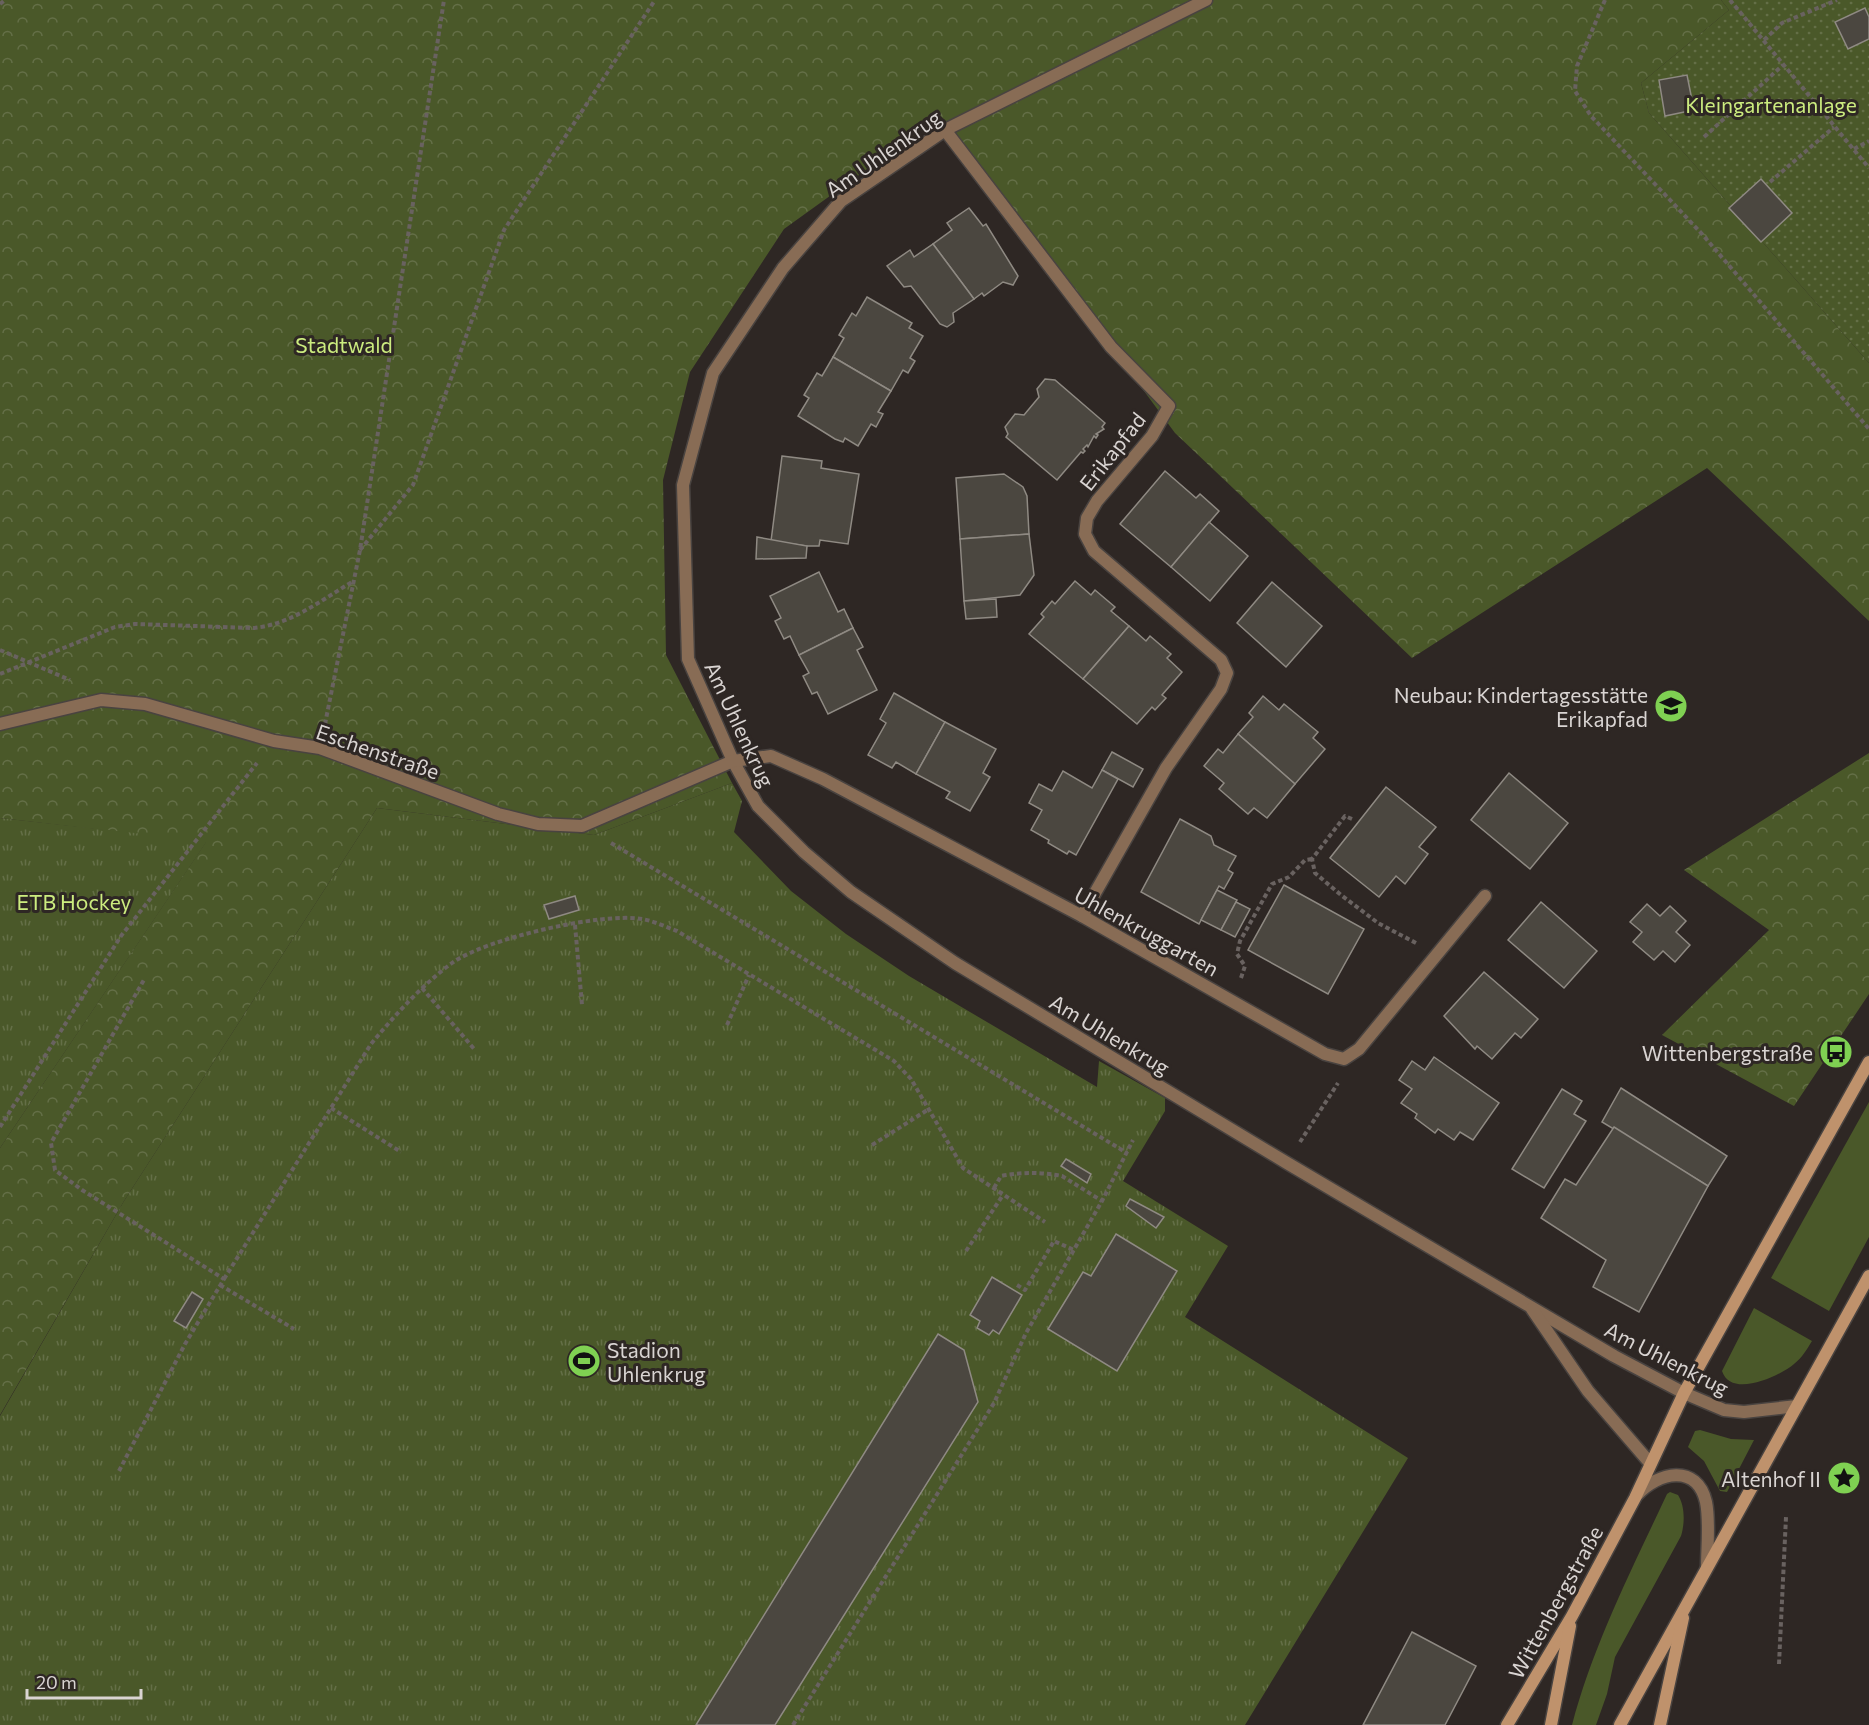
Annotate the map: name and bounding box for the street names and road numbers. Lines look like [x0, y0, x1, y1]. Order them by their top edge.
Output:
street label: Am Uhlenkrug [820, 104, 946, 202]
street label: Erikapfad [1074, 407, 1150, 495]
street label: Am Uhlenkrug [700, 657, 780, 791]
street label: Eschenstraße [313, 718, 443, 784]
street label: Uhlenkruggarten [1071, 881, 1223, 981]
street label: Am Uhlenkrug [1045, 988, 1175, 1080]
street label: Am Uhlenkrug [1601, 1316, 1733, 1400]
street label: Wittenbergstraße [1503, 1521, 1607, 1683]

